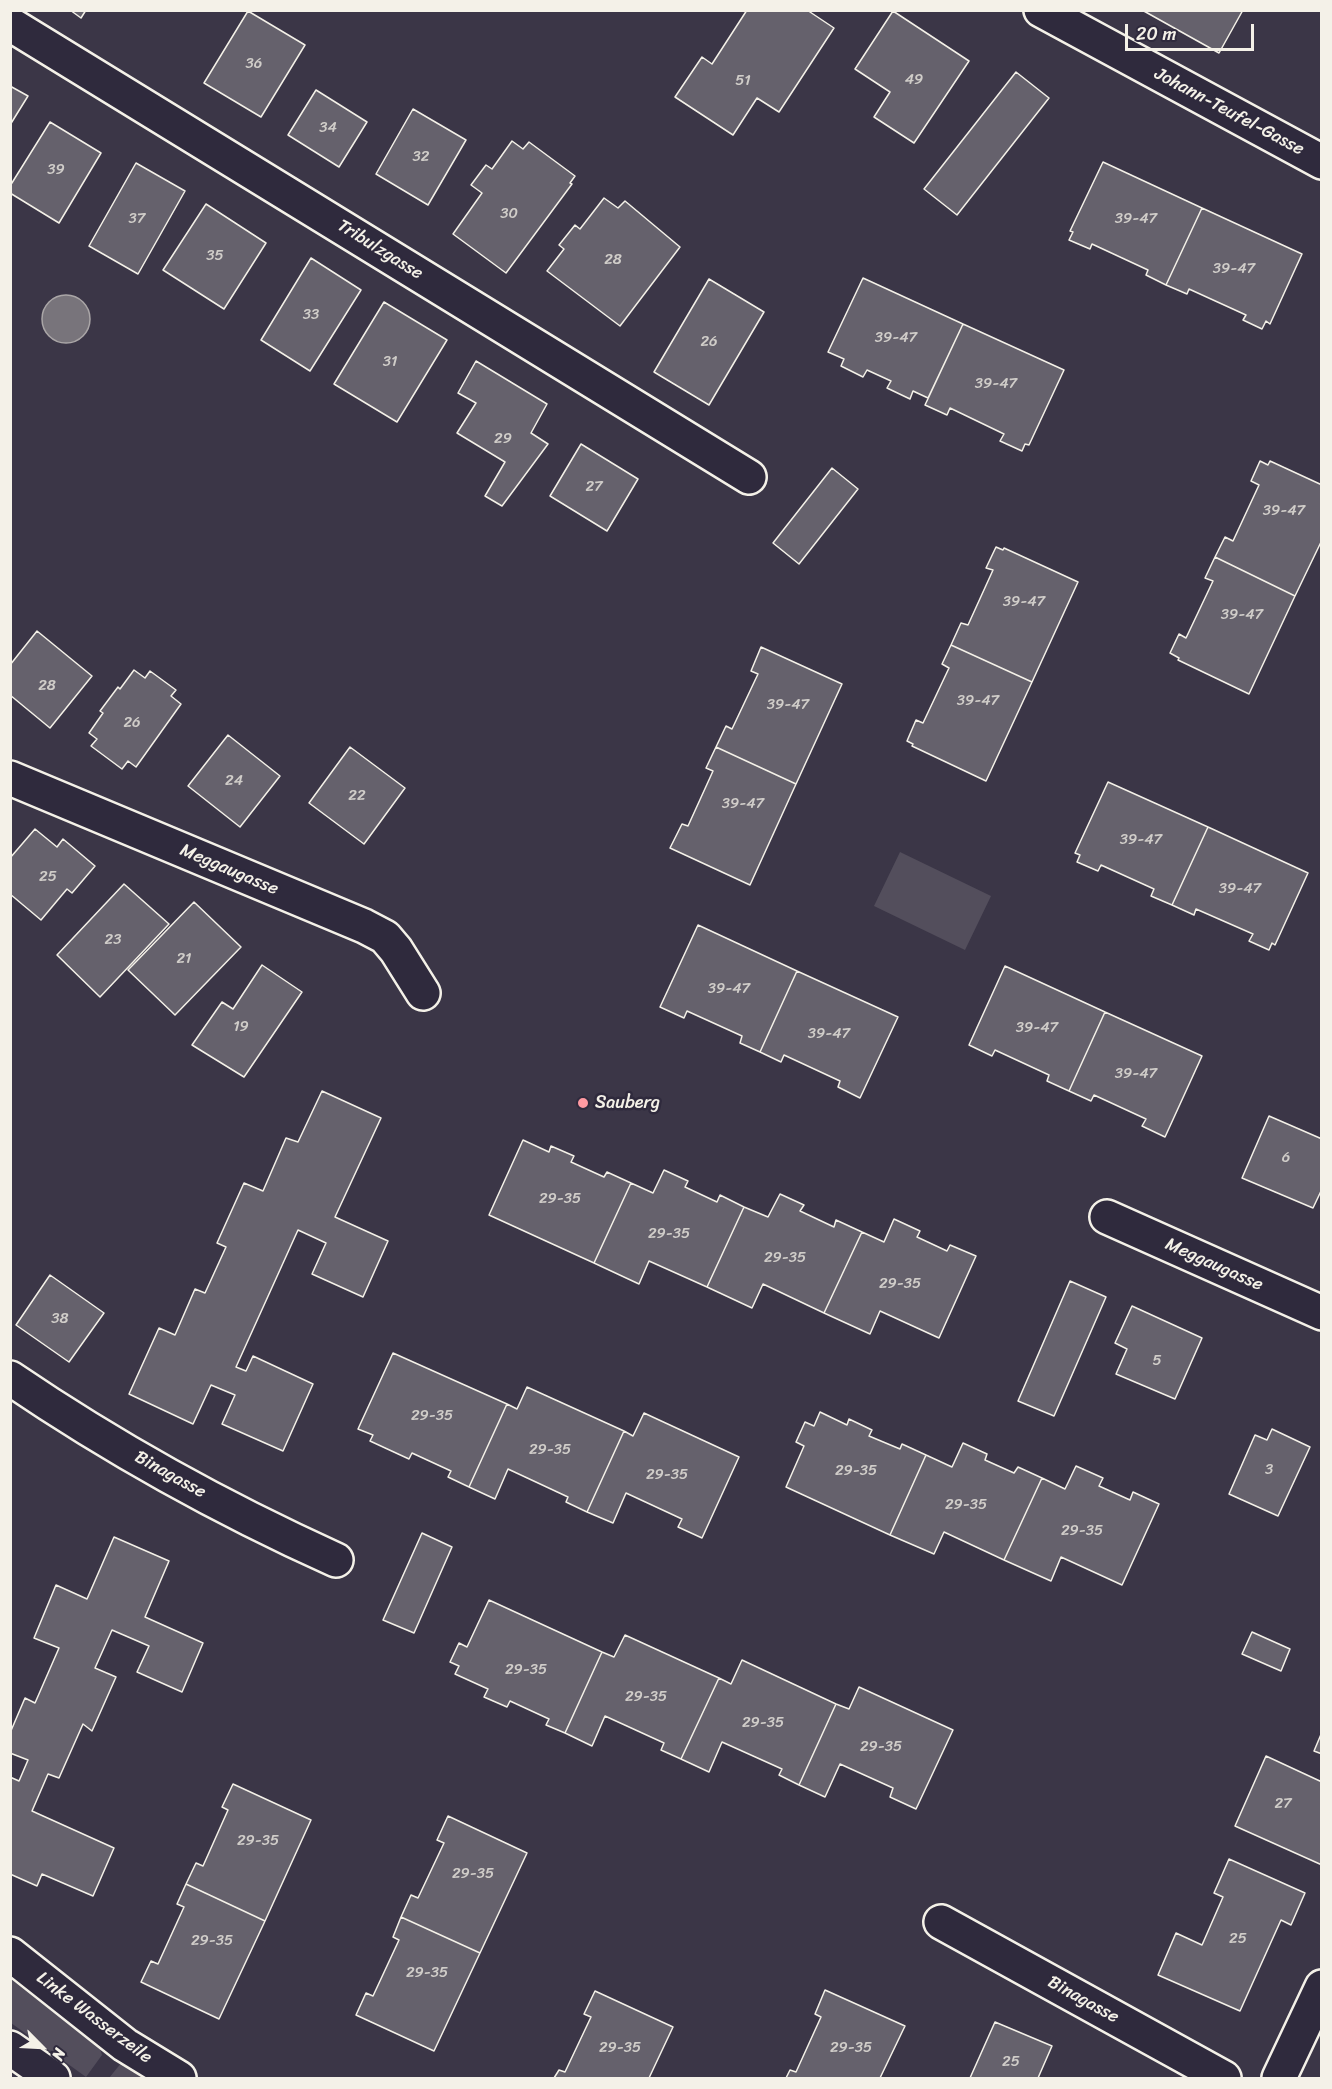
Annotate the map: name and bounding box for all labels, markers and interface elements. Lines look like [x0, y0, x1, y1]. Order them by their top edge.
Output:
scale bar [1128, 12, 1257, 50]
text: 20 m [1136, 18, 1176, 50]
house number: 36 [246, 55, 262, 73]
street label: Johann-Teufel-Gasse [1150, 63, 1308, 161]
house number: 49 [905, 71, 923, 89]
house number: 51 [735, 72, 751, 90]
house number: 34 [319, 119, 337, 137]
house number: 32 [413, 148, 429, 166]
house number: 39 [47, 161, 65, 179]
house number: 30 [500, 205, 518, 223]
house number: 37 [129, 210, 145, 228]
house number: 39-47 [1115, 210, 1157, 228]
street label: Tribulzgasse [333, 215, 427, 285]
house number: 35 [206, 247, 224, 265]
house number: 28 [604, 251, 622, 269]
house number: 39-47 [1213, 260, 1255, 278]
house number: 33 [303, 306, 319, 324]
house number: 39-47 [875, 329, 917, 347]
house number: 26 [700, 333, 718, 351]
house number: 31 [383, 353, 397, 371]
house number: 39-47 [975, 375, 1017, 393]
house number: 29 [494, 430, 512, 448]
house number: 27 [585, 478, 603, 496]
house number: 39-47 [1263, 502, 1305, 520]
house number: 39-47 [1003, 593, 1045, 611]
house number: 39-47 [1221, 606, 1263, 624]
house number: 28 [38, 677, 56, 695]
house number: 39-47 [957, 692, 999, 710]
house number: 39-47 [767, 696, 809, 714]
house number: 26 [123, 714, 141, 732]
house number: 24 [225, 772, 243, 790]
house number: 22 [348, 787, 366, 805]
house number: 39-47 [722, 795, 764, 813]
house number: 39-47 [1120, 831, 1162, 849]
street label: Meggaugasse [177, 840, 281, 900]
house number: 25 [39, 868, 57, 886]
house number: 39-47 [1219, 880, 1261, 898]
house number: 23 [105, 931, 121, 949]
house number: 21 [176, 950, 192, 968]
house number: 39-47 [708, 980, 750, 998]
house number: 19 [233, 1018, 249, 1036]
house number: 39-47 [1016, 1019, 1058, 1037]
house number: 39-47 [808, 1025, 850, 1043]
house number: 39-47 [1115, 1065, 1157, 1083]
place label: Sauberg [595, 1092, 660, 1114]
marker: Sauberg [576, 1096, 590, 1110]
house number: 6 [1282, 1149, 1290, 1167]
house number: 29-35 [539, 1190, 581, 1208]
house number: 29-35 [648, 1225, 690, 1243]
street label: Meggaugasse [1162, 1234, 1266, 1296]
house number: 29-35 [764, 1249, 806, 1267]
house number: 29-35 [879, 1275, 921, 1293]
house number: 38 [51, 1310, 69, 1328]
house number: 5 [1152, 1352, 1162, 1370]
house number: 29-35 [411, 1407, 453, 1425]
house number: 29-35 [529, 1441, 571, 1459]
street label: Binagasse [131, 1447, 209, 1503]
house number: 3 [1265, 1461, 1273, 1479]
house number: 29-35 [835, 1462, 877, 1480]
house number: 29-35 [646, 1466, 688, 1484]
house number: 29-35 [945, 1496, 987, 1514]
house number: 29-35 [1061, 1522, 1103, 1540]
house number: 29-35 [505, 1661, 547, 1679]
house number: 29-35 [625, 1688, 667, 1706]
house number: 29-35 [742, 1714, 784, 1732]
house number: 29-35 [860, 1738, 902, 1756]
house number: 27 [1274, 1795, 1292, 1813]
house number: 29-35 [237, 1832, 279, 1850]
house number: 29-35 [452, 1865, 494, 1883]
house number: 25 [1229, 1930, 1247, 1948]
house number: 29-35 [191, 1932, 233, 1950]
house number: 29-35 [406, 1964, 448, 1982]
street label: Linke Wasserzeile [32, 1968, 156, 2068]
street label: Binagasse [1044, 1972, 1122, 2028]
north arrow [12, 2017, 72, 2077]
house number: 29-35 [599, 2039, 641, 2057]
house number: 29-35 [830, 2039, 872, 2057]
text: N [43, 2044, 74, 2065]
house number: 25 [1002, 2053, 1020, 2071]

